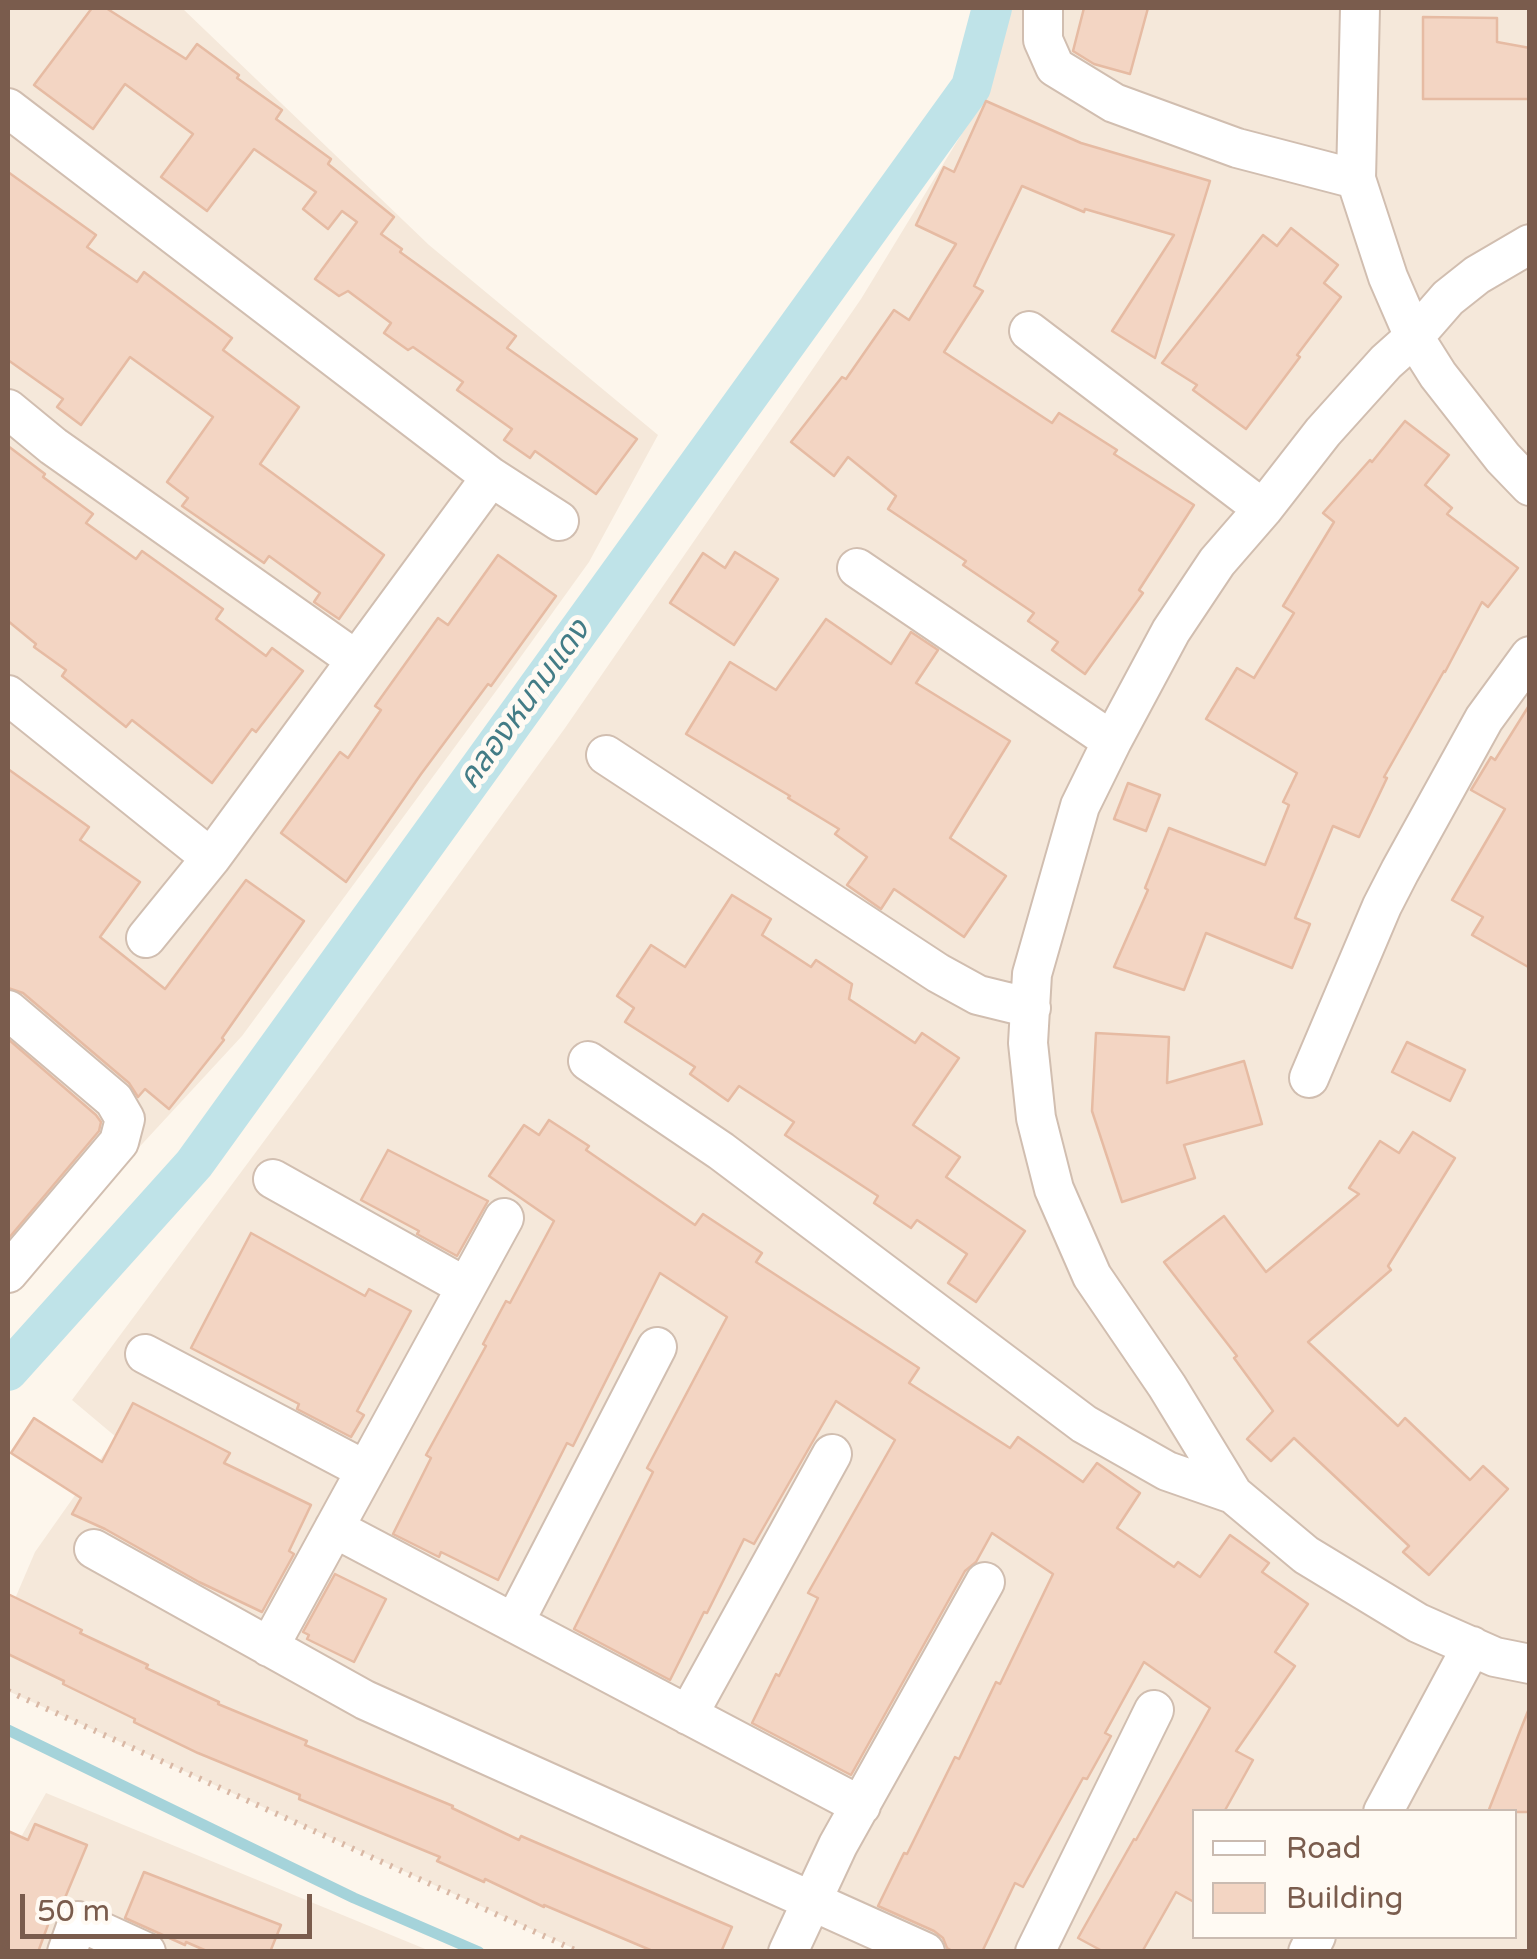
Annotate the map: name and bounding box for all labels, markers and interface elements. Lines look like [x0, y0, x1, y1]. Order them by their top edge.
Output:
water label: คลองหนามแดง [451, 613, 599, 797]
legend [1192, 1809, 1517, 1939]
text: Road [1286, 1830, 1361, 1867]
scale bar [25, 1874, 318, 1936]
text: Building [1286, 1880, 1403, 1917]
text: 50 m [37, 1893, 110, 1930]

